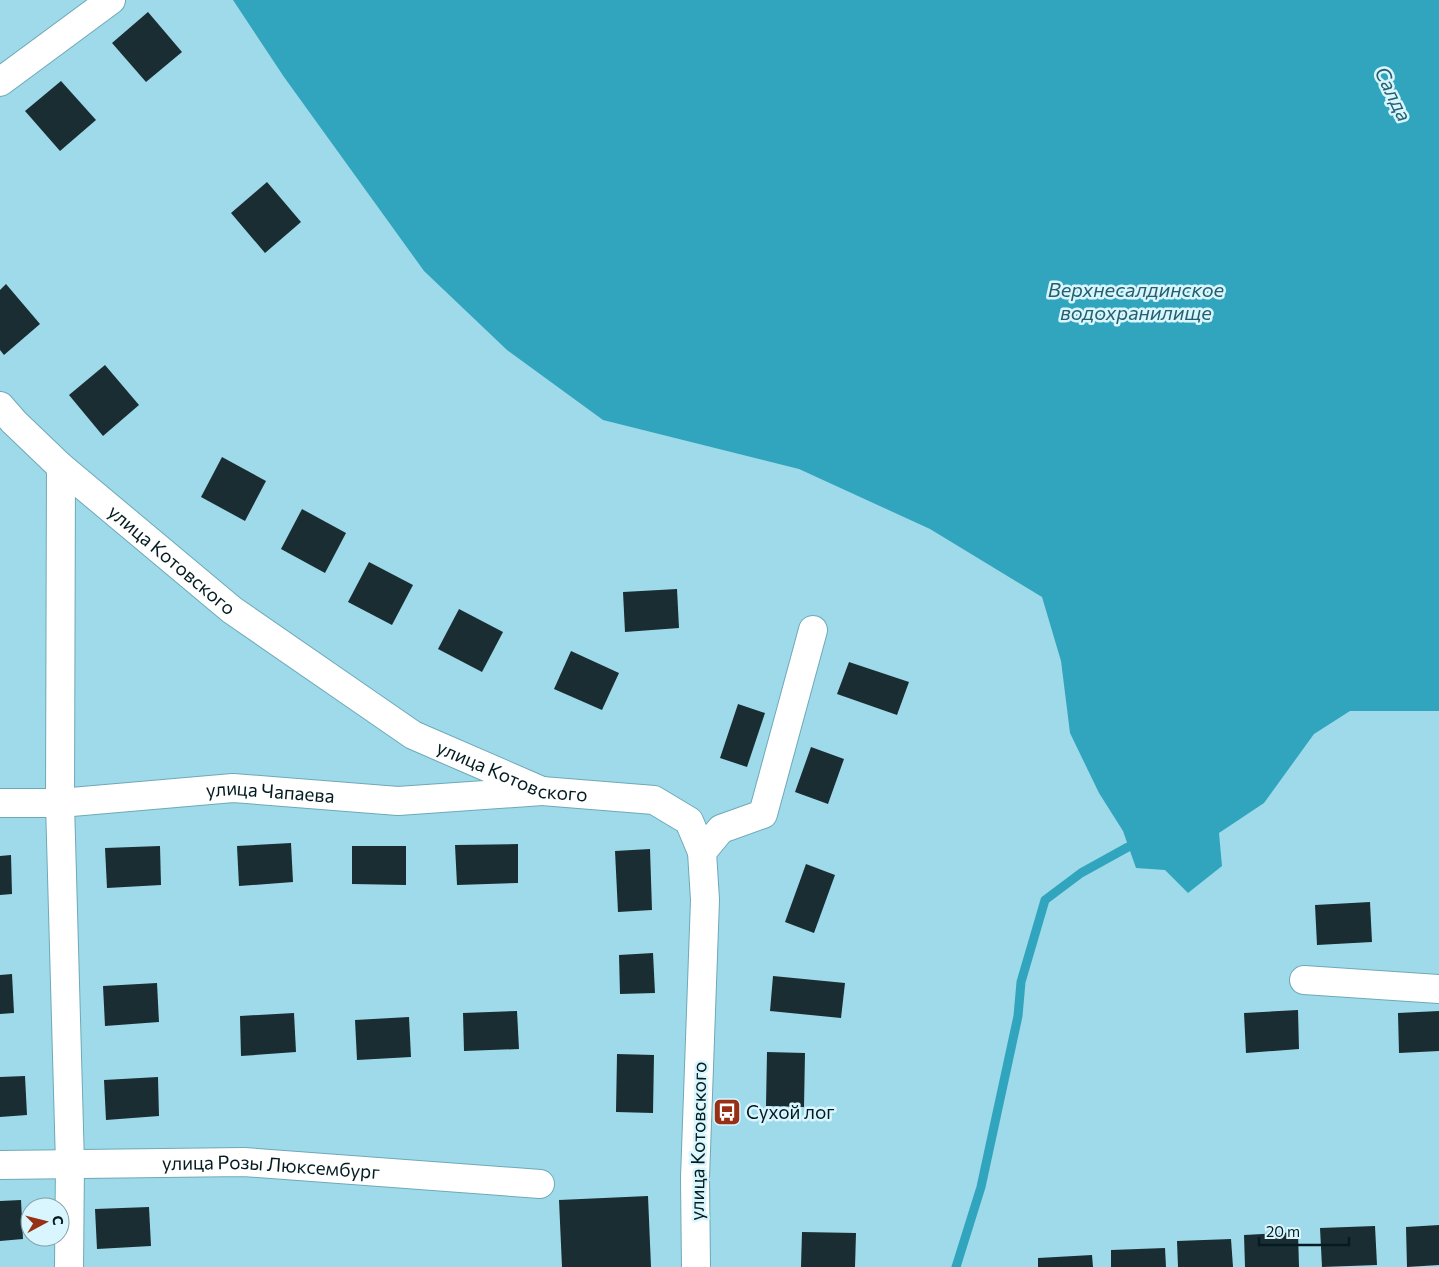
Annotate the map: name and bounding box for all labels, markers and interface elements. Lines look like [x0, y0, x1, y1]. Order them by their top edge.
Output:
water label: Салда [1370, 62, 1417, 125]
water label: Верхнесалдинское водохранилище [1048, 277, 1225, 324]
street label: улица Котовского [104, 500, 241, 619]
street label: улица Котовского [434, 735, 589, 806]
street label: улица Чапаева [205, 776, 335, 807]
street label: улица Котовского [685, 1061, 710, 1221]
bus stop icon: Сухой лог [712, 1097, 742, 1127]
place label: Сухой лог [746, 1100, 835, 1123]
street label: улица Розы Люксембург [162, 1150, 381, 1183]
north arrow [20, 1197, 70, 1247]
scale bar [1259, 1214, 1349, 1246]
text: С [49, 1215, 67, 1226]
text: 20 m [1266, 1222, 1300, 1240]

